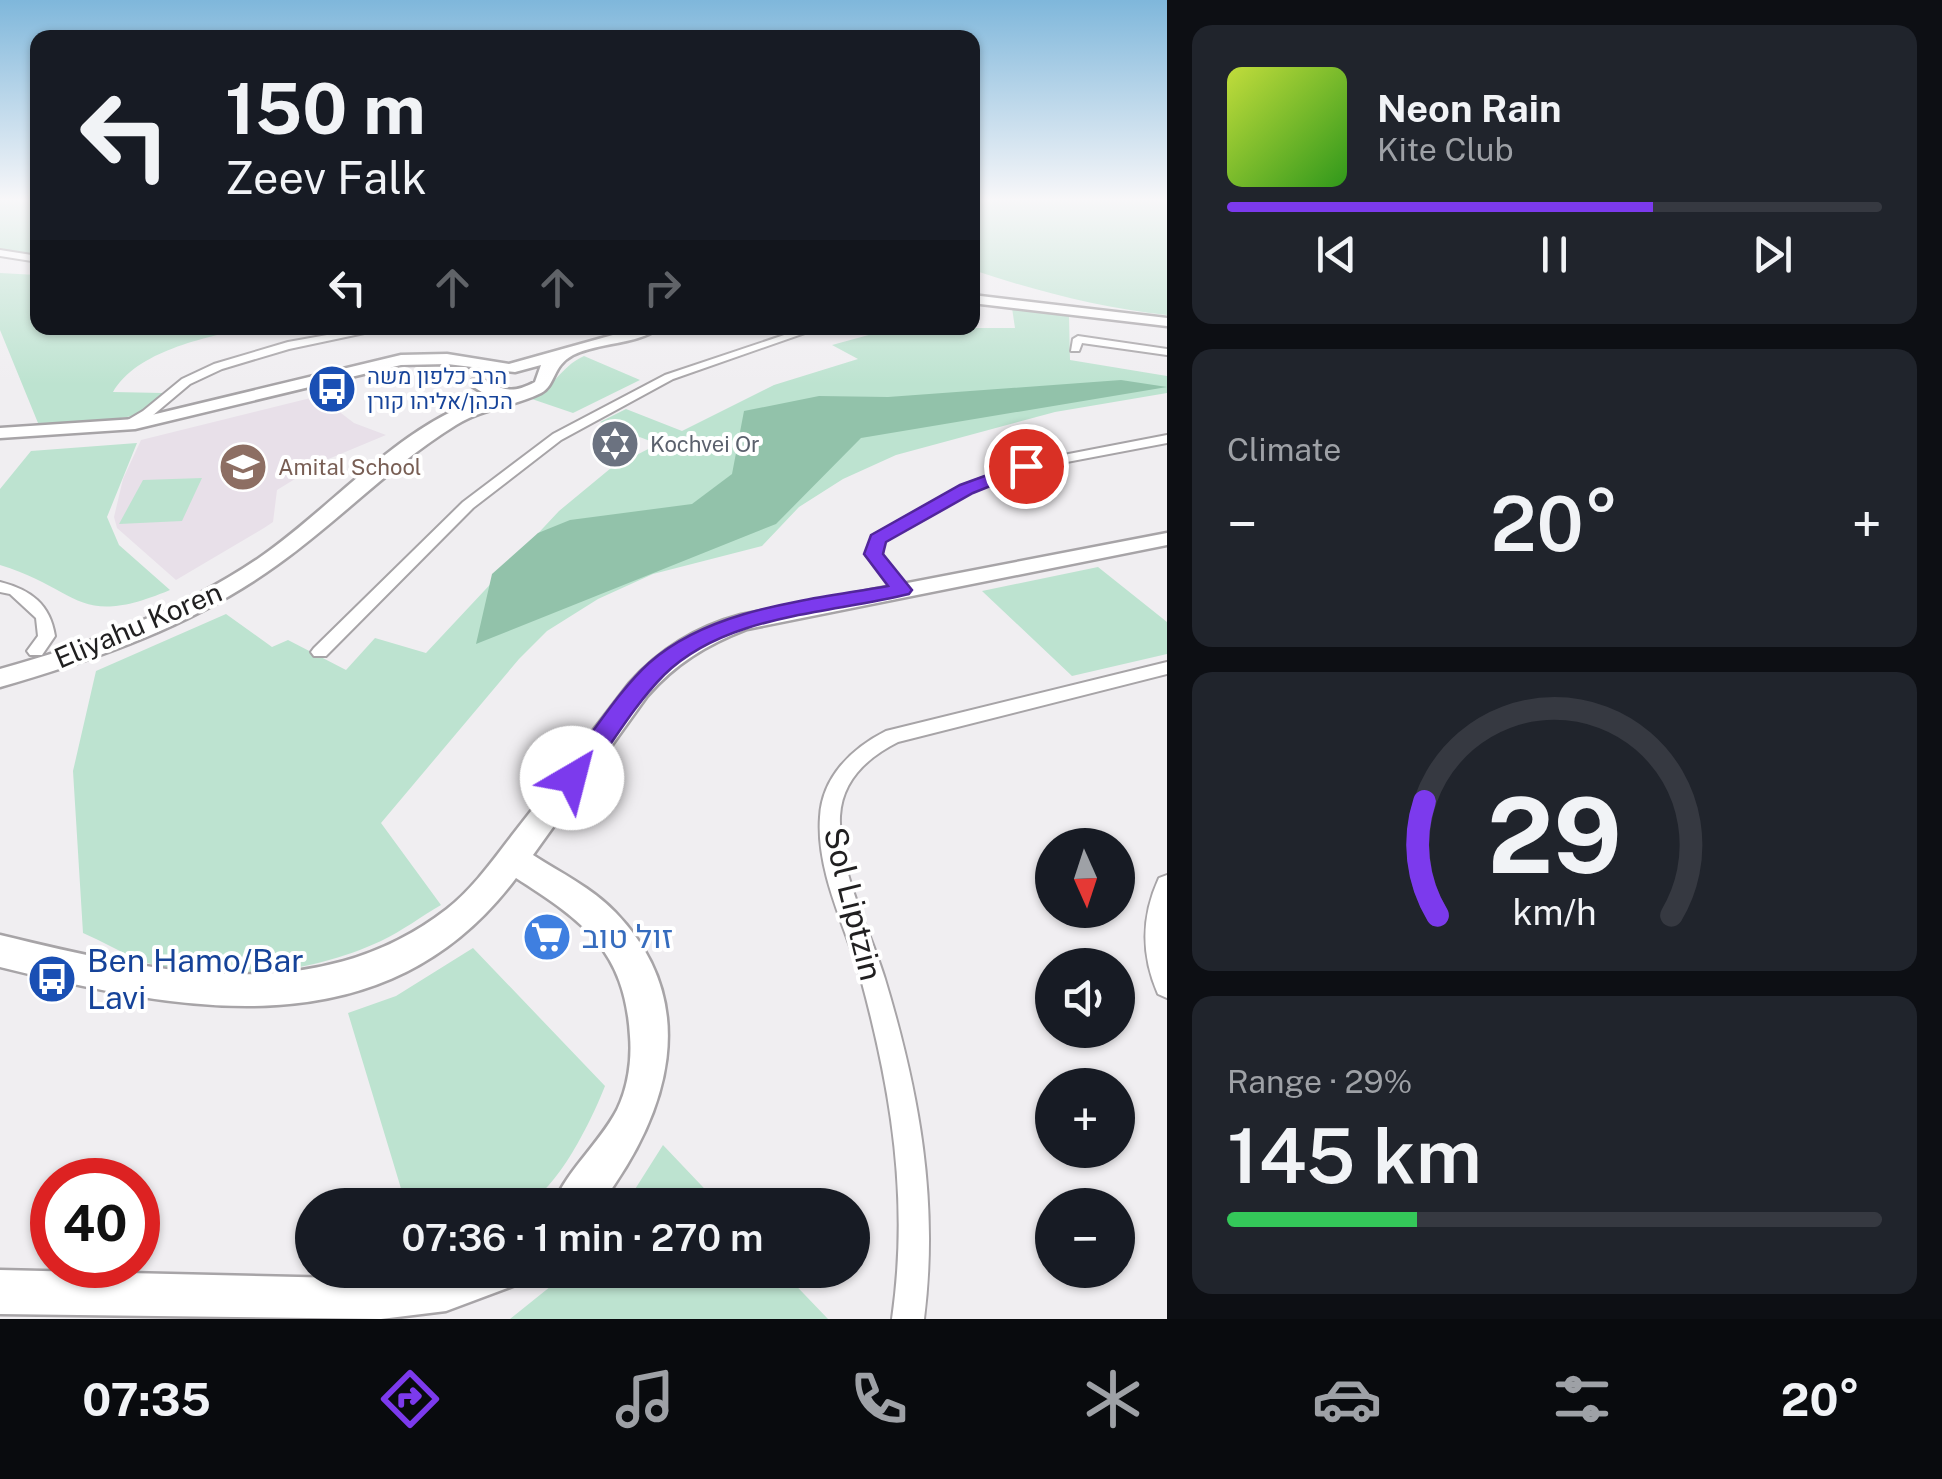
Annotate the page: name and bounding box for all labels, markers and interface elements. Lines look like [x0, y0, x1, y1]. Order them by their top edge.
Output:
text: 150 m [225, 67, 426, 150]
icon: left [60, 70, 190, 200]
text: Neon Rain [1377, 86, 1561, 131]
text: Kite Club [1377, 131, 1514, 168]
text: Zeev Falk [225, 151, 427, 204]
icon: previous [1309, 227, 1364, 282]
icon: pause [1527, 227, 1582, 282]
icon: next [1745, 227, 1800, 282]
icon: left [320, 260, 375, 315]
icon: ahead [425, 260, 480, 315]
icon: ahead [530, 260, 585, 315]
icon: right [635, 260, 690, 315]
bus stop icon: הרב כלפון משה הכהן/אליהו קורן [306, 363, 358, 415]
place label: הרב כלפון משה הכהן/אליהו קורן [367, 363, 513, 414]
synagogue icon: Kochvei Or [589, 418, 641, 470]
pin [984, 424, 1069, 509]
place label: Kochvei Or [650, 431, 760, 457]
text: Climate [1227, 431, 1341, 468]
icon: arrive [999, 439, 1054, 494]
school or university icon: Amital School [217, 441, 269, 493]
place label: Amital School [278, 454, 422, 480]
text: 20° [1490, 480, 1619, 568]
text: − [1227, 492, 1258, 556]
text: + [1851, 492, 1882, 556]
street label: Eliyahu Koren [49, 574, 226, 675]
position arrow [520, 726, 624, 830]
text: 29 [1487, 774, 1622, 896]
street label: Sol Liptzin [817, 824, 890, 984]
north arrow [1035, 828, 1135, 928]
map controls [1035, 828, 1135, 1288]
text: km/h [1512, 891, 1597, 933]
supermarket icon: זול טוב [521, 911, 573, 963]
place label: זול טוב [582, 918, 673, 955]
place label: Ben Hamo/Bar Lavi [87, 942, 304, 1016]
button: sound [1035, 948, 1135, 1048]
bus stop icon: Ben Hamo/Bar Lavi [26, 953, 78, 1005]
text: Range · 29% [1227, 1063, 1412, 1100]
button: + [1035, 1068, 1135, 1168]
text: 145 km [1227, 1112, 1482, 1200]
speed limit sign: 40 [30, 1158, 160, 1288]
button: − [1035, 1188, 1135, 1288]
text: 07:36 · 1 min · 270 m [402, 1215, 763, 1260]
icon: directions [375, 1364, 445, 1434]
icon: music [610, 1364, 680, 1434]
icon: phone [844, 1364, 914, 1434]
icon: climate [1078, 1364, 1148, 1434]
icon: car [1312, 1364, 1382, 1434]
icon: filters [1547, 1364, 1617, 1434]
text: 07:35 [82, 1373, 211, 1426]
text: 20° [1781, 1373, 1860, 1426]

